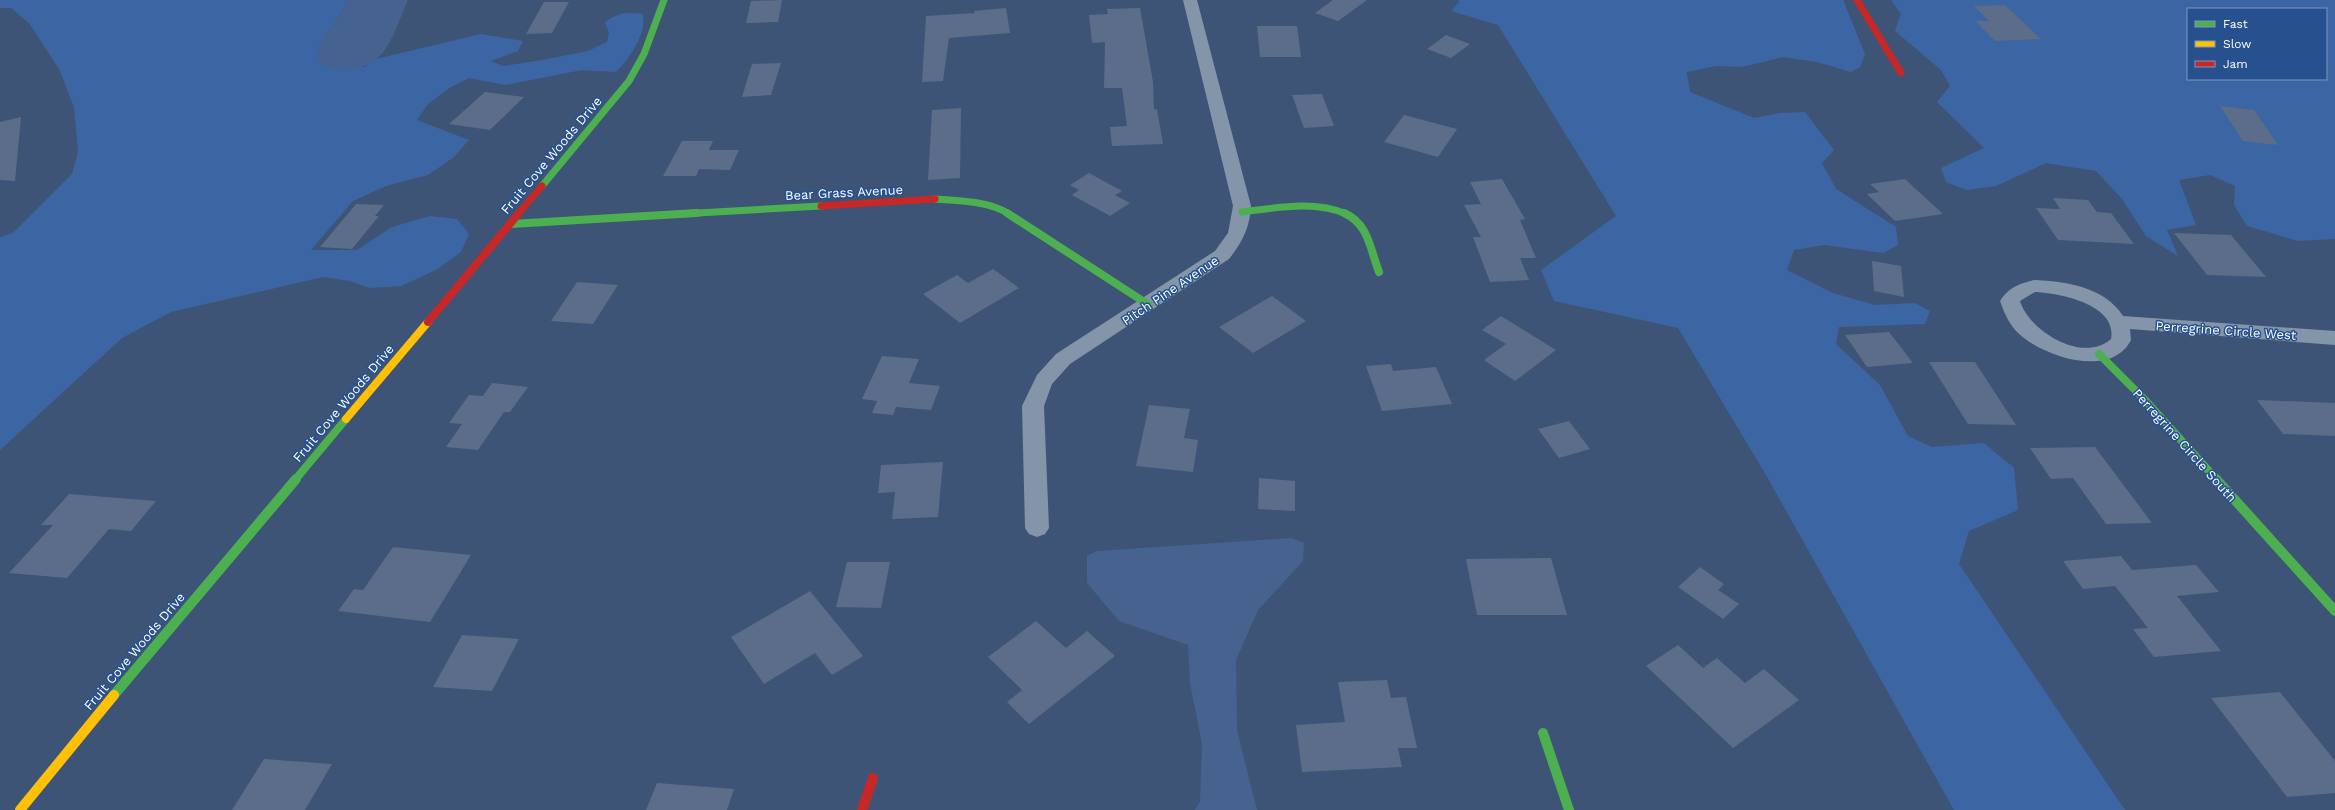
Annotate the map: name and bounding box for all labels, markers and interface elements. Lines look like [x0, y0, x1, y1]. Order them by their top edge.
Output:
legend [2187, 8, 2327, 80]
text: Fast [2223, 17, 2248, 31]
text: Slow [2223, 37, 2251, 51]
text: Jam [2223, 57, 2248, 71]
street label: Fruit Cove Woods Drive [498, 94, 605, 217]
street label: Bear Grass Avenue [785, 182, 903, 203]
street label: Pitch Pine Avenue [1119, 252, 1221, 328]
street label: Perregrine Circle West [2155, 318, 2297, 343]
street label: Fruit Cove Woods Drive [290, 342, 397, 465]
street label: Perregrine Circle South [2130, 386, 2239, 505]
street label: Fruit Cove Woods Drive [81, 590, 188, 713]

